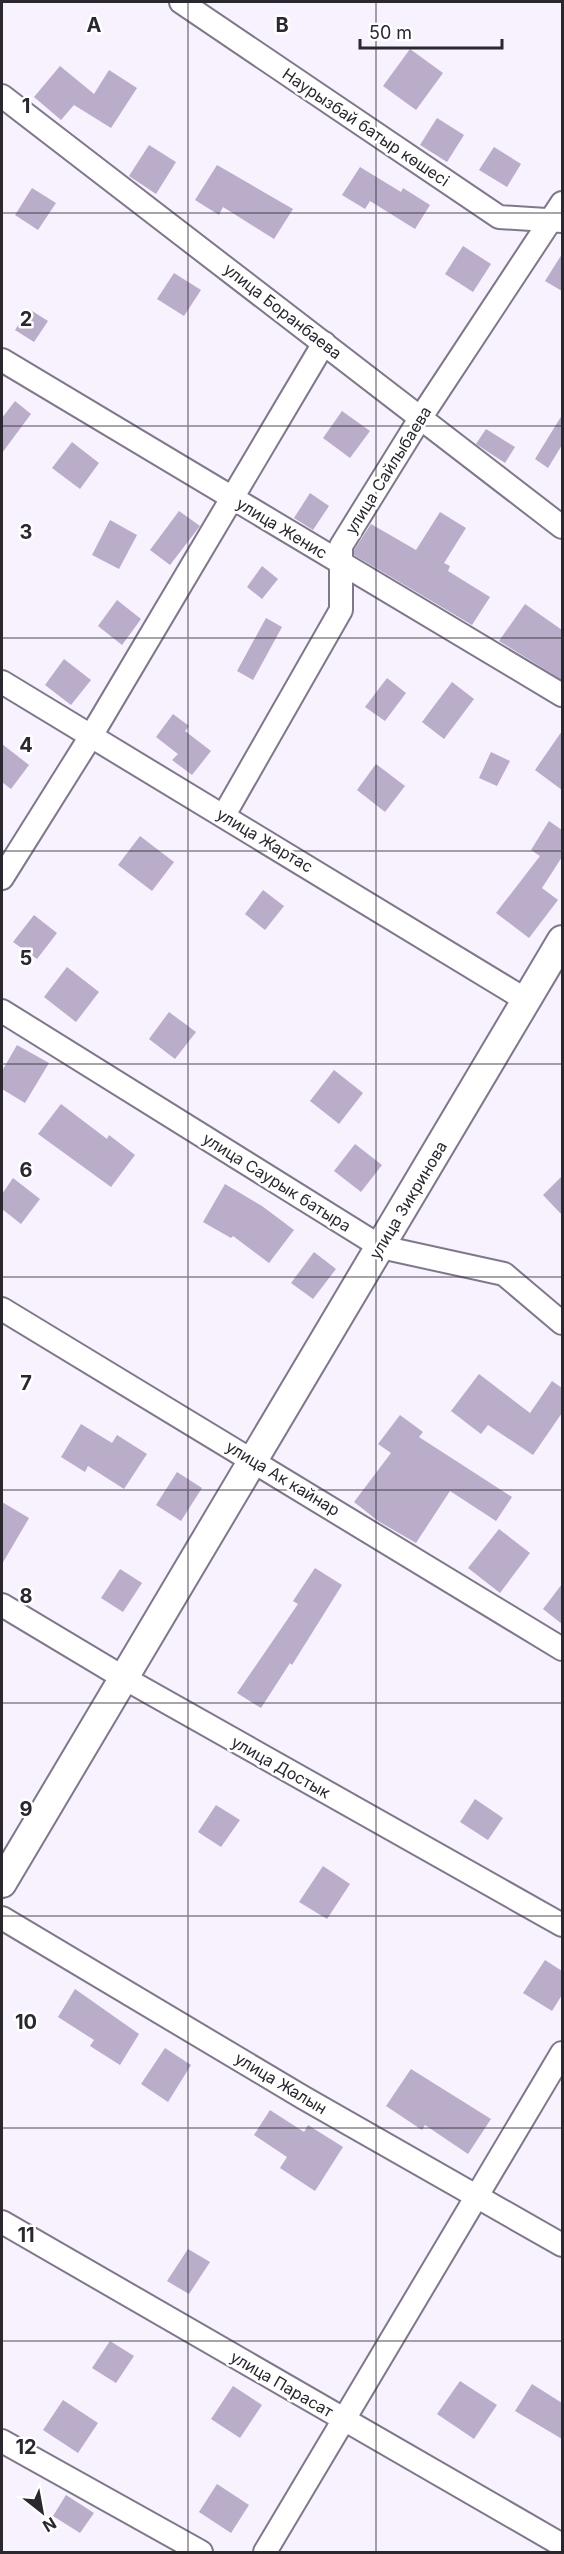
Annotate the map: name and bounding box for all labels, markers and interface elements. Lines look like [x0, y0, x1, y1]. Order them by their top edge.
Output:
scale bar [360, 12, 502, 50]
text: A [87, 13, 102, 37]
text: B [275, 13, 289, 37]
text: 50 m [369, 22, 412, 43]
street label: Наурызбай батыр көшесі [279, 64, 453, 190]
text: 1 [22, 94, 30, 118]
street label: улица Боранбаева [220, 259, 346, 363]
text: 2 [20, 307, 32, 331]
street label: улица Сайлыбаева [341, 402, 435, 538]
street label: улица Женис [233, 493, 331, 563]
text: 3 [20, 520, 32, 544]
text: 4 [19, 733, 33, 757]
street label: улица Жартас [213, 803, 317, 877]
text: 5 [20, 946, 32, 970]
street label: улица Саурык батыра [199, 1128, 355, 1236]
street label: улица Зикринова [365, 1137, 451, 1263]
text: 6 [20, 1158, 33, 1182]
text: 7 [20, 1371, 32, 1395]
street label: улица Ак кайнар [222, 1436, 344, 1520]
text: 8 [19, 1584, 33, 1608]
street label: улица Достык [228, 1732, 334, 1803]
text: 9 [20, 1797, 33, 1821]
text: 10 [15, 2010, 37, 2034]
street label: улица Жалын [231, 2048, 331, 2118]
text: 11 [17, 2223, 35, 2247]
street label: улица Парасат [227, 2346, 337, 2422]
text: 12 [15, 2435, 37, 2459]
north arrow [12, 2482, 72, 2542]
text: N [39, 2513, 60, 2537]

